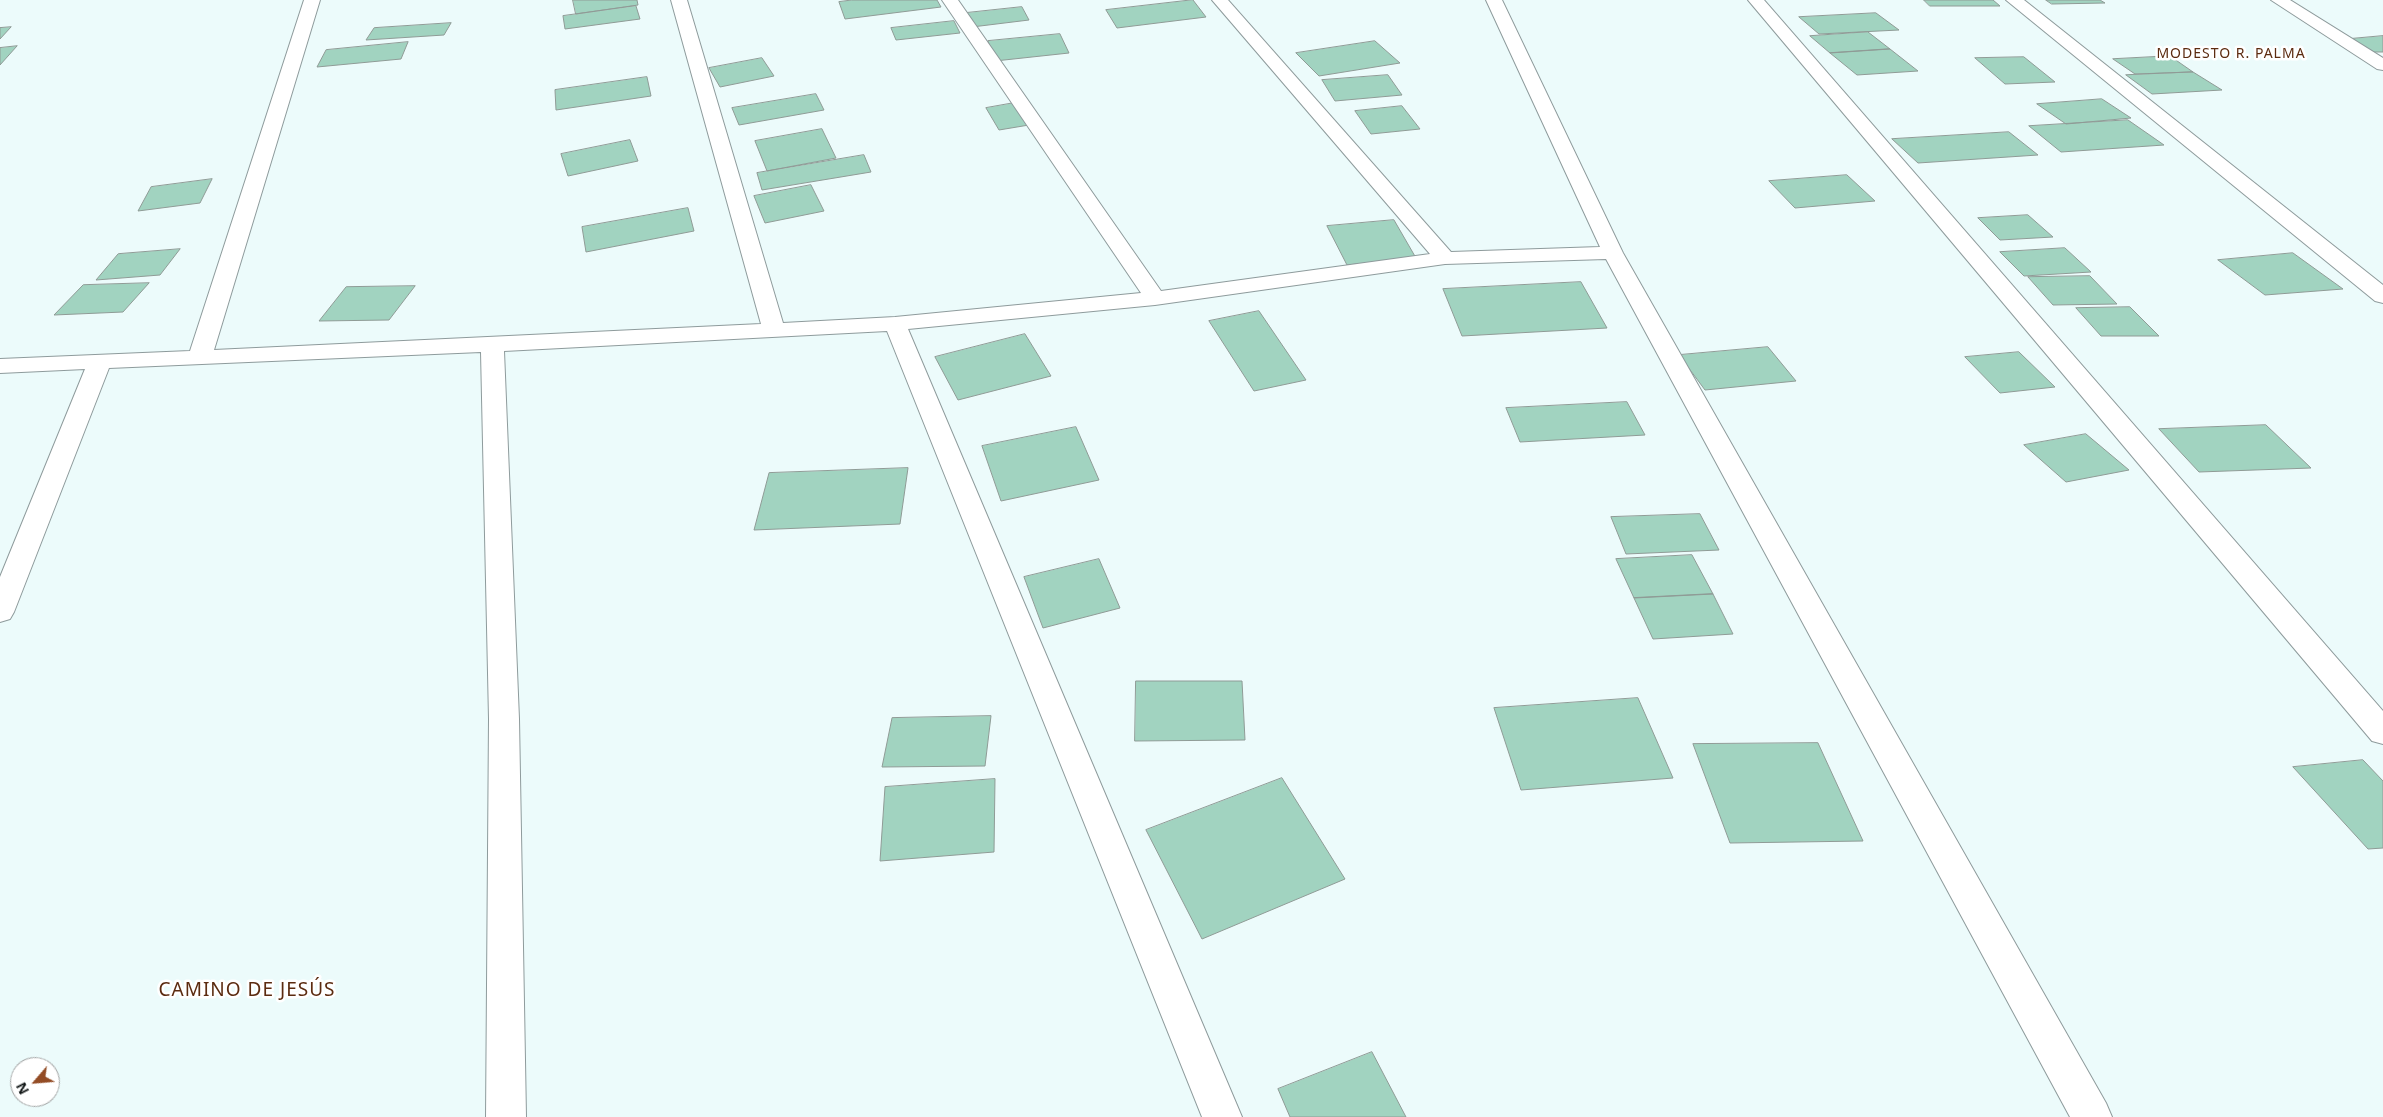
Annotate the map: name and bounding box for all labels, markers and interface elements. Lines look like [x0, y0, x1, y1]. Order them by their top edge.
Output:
district label: MODESTO R. PALMA [2154, 46, 2308, 62]
district label: CAMINO DE JESÚS [157, 980, 337, 1002]
north arrow [10, 1057, 60, 1107]
text: N [11, 1079, 33, 1098]

